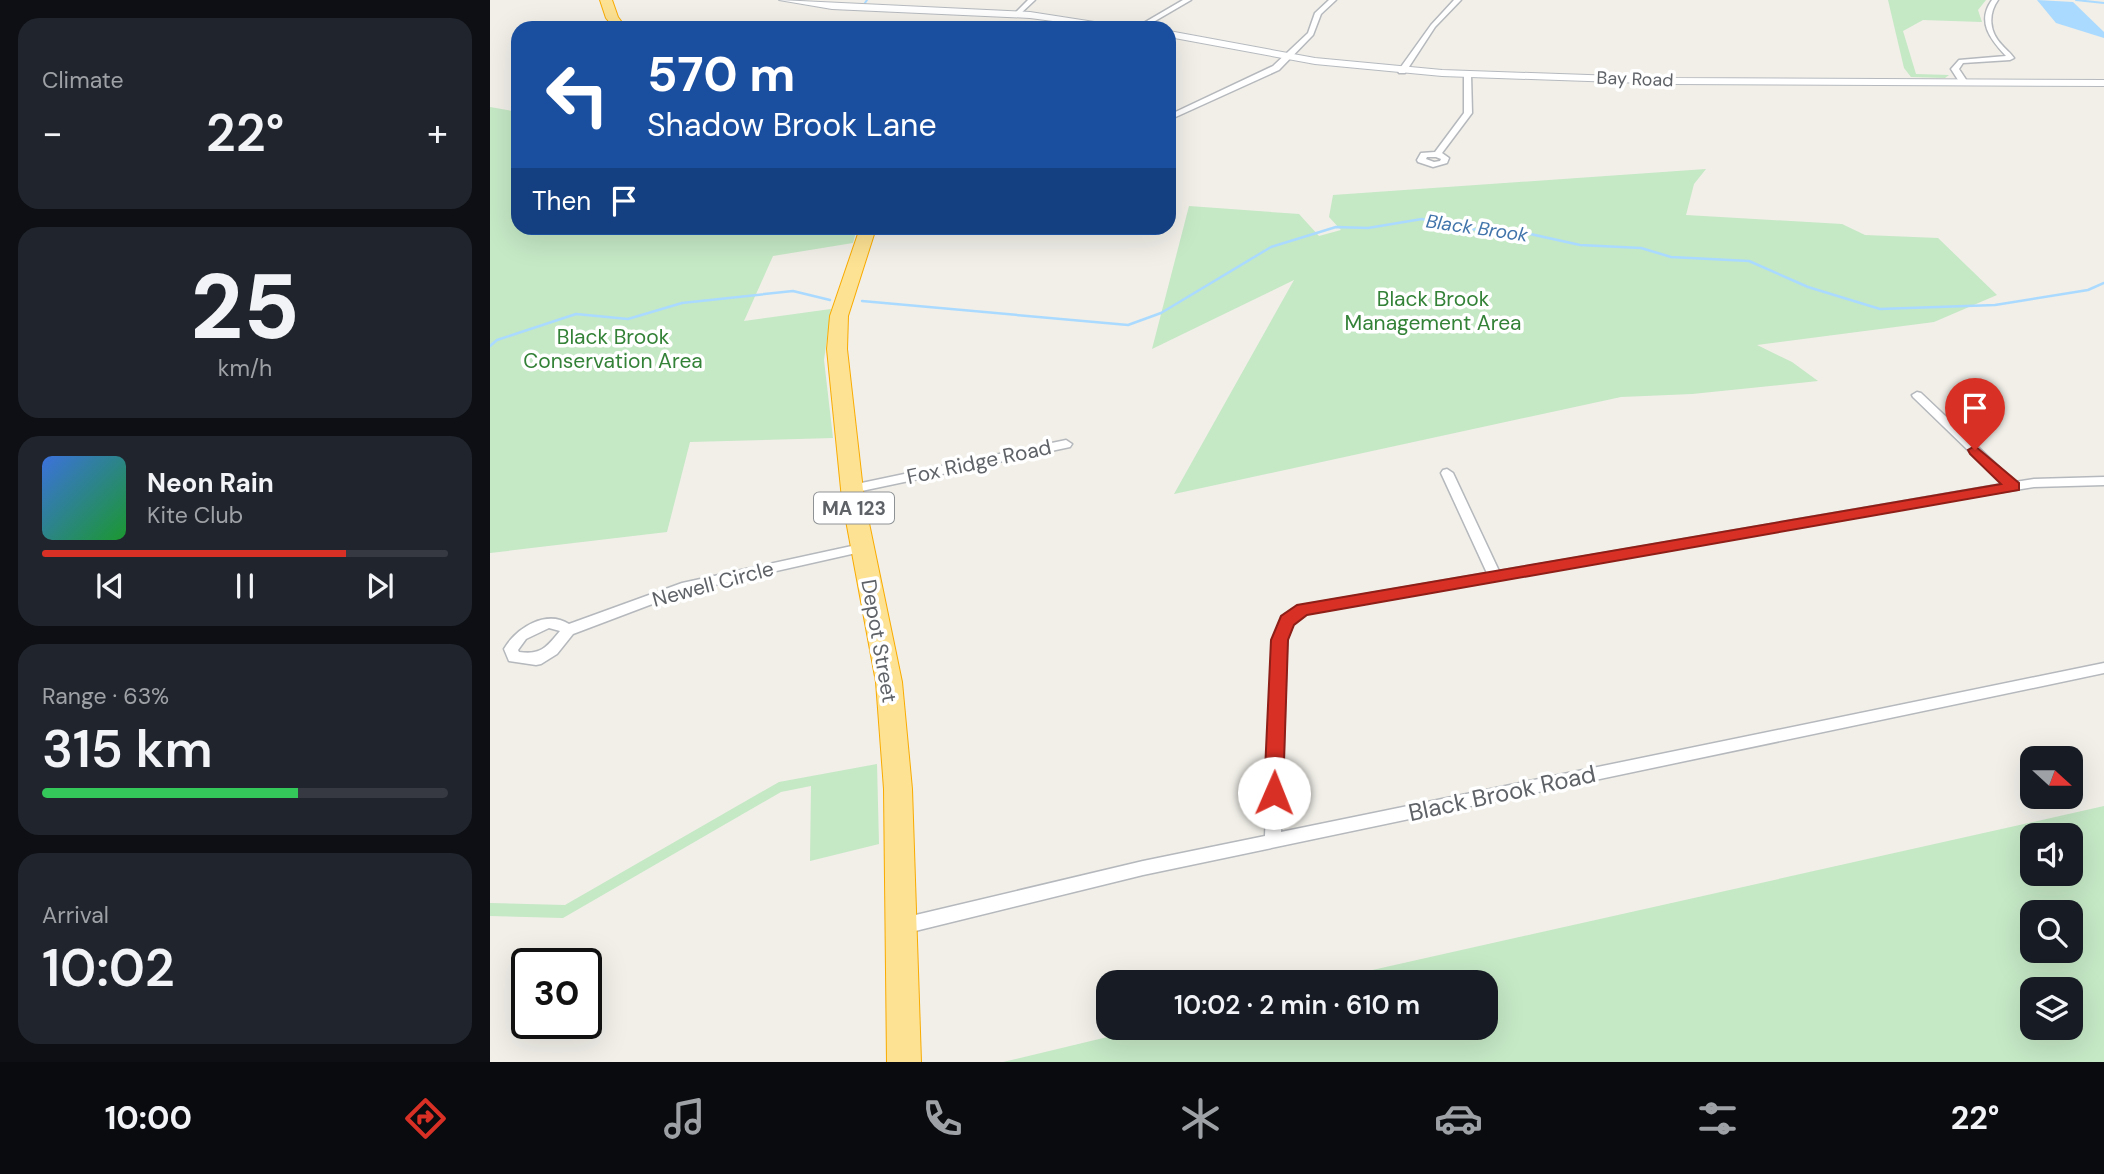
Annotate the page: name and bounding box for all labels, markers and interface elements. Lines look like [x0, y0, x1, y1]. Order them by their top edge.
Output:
text: 570 m [647, 42, 795, 106]
icon: left [532, 49, 623, 140]
text: Climate [42, 65, 124, 95]
street label: Bay Road [1596, 66, 1674, 92]
text: 22° [206, 99, 284, 167]
text: Shadow Brook Lane [647, 104, 937, 146]
text: − [42, 108, 63, 158]
text: + [427, 108, 448, 158]
icon: arrive [605, 182, 643, 220]
text: Then [532, 184, 591, 218]
water label: Black Brook [1424, 208, 1530, 248]
text: 25 [190, 248, 300, 366]
park label: Black Brook Management Area [1345, 285, 1521, 337]
park label: Black Brook Conservation Area [523, 323, 703, 375]
text: km/h [218, 353, 272, 383]
pin [1945, 378, 2005, 450]
icon: arrive [1956, 389, 1994, 427]
street label: Fox Ridge Road [904, 433, 1054, 491]
text: Neon Rain [147, 466, 274, 500]
road number: MA 123 [814, 492, 894, 524]
text: Kite Club [147, 500, 243, 530]
street label: Newell Circle [649, 554, 777, 614]
icon: previous [91, 567, 129, 605]
icon: pause [226, 567, 264, 605]
icon: next [361, 567, 399, 605]
street label: Depot Street [854, 577, 904, 705]
text: Range · 63% [42, 681, 169, 711]
text: 315 km [42, 715, 213, 783]
north arrow [2020, 746, 2082, 808]
map controls [2020, 746, 2083, 1040]
position arrow [1237, 756, 1311, 830]
street label: Black Brook Road [1405, 758, 1599, 828]
button: sound [2020, 823, 2083, 886]
text: Arrival [42, 900, 109, 930]
button: search [2020, 900, 2083, 963]
text: 10:02 [42, 934, 175, 1002]
speed limit sign: 30 [511, 948, 602, 1039]
button: layers [2020, 977, 2083, 1040]
text: 10:02 · 2 min · 610 m [1174, 988, 1420, 1022]
icon: directions [401, 1094, 450, 1143]
icon: music [660, 1094, 709, 1143]
icon: phone [918, 1094, 967, 1143]
icon: climate [1176, 1094, 1225, 1143]
icon: car [1434, 1094, 1483, 1143]
icon: filters [1693, 1094, 1742, 1143]
text: 10:00 [105, 1097, 192, 1139]
text: 22° [1951, 1097, 1999, 1139]

